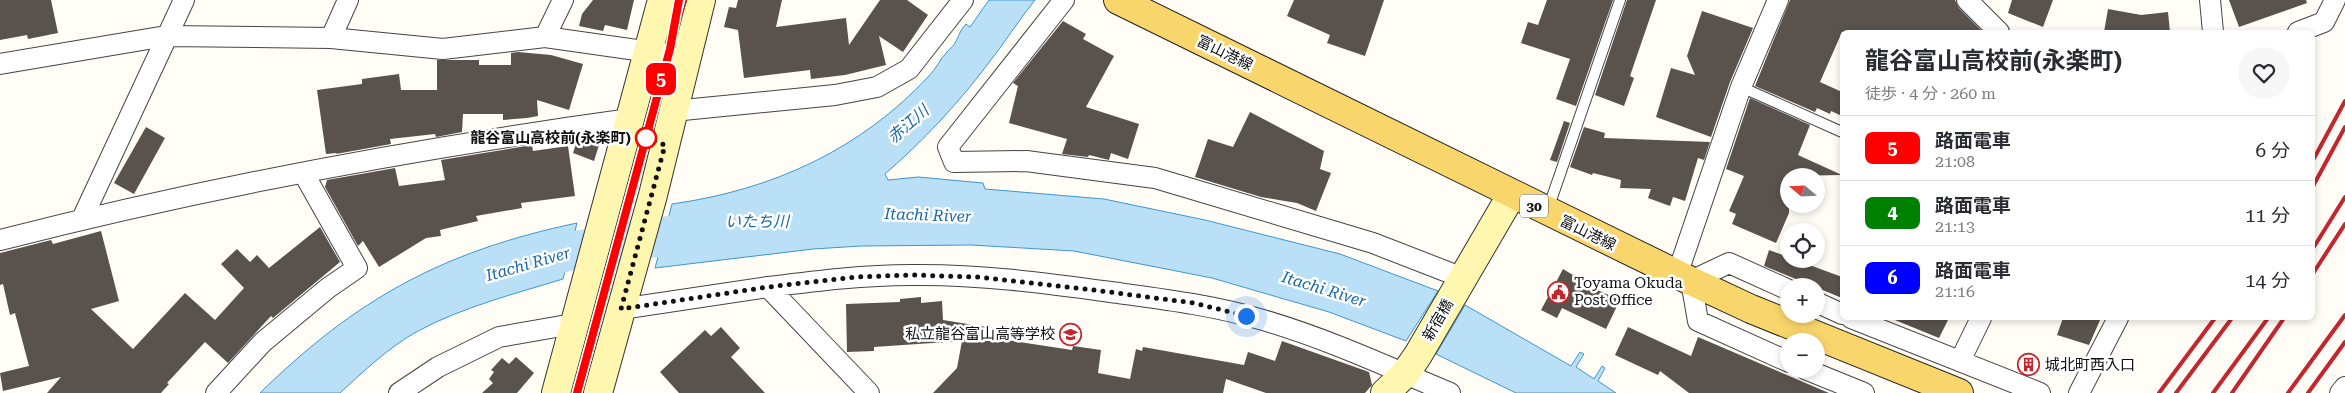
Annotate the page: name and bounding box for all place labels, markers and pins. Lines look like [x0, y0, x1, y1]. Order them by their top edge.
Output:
marker: 龍谷富山高校前(永楽町) [635, 127, 657, 149]
place label: 龍谷富山高校前(永楽町) [470, 129, 631, 147]
place label: Toyama Okuda Post Office [1574, 274, 1683, 309]
public building icon: Toyama Okuda Post Office [1546, 280, 1570, 304]
school or university icon: 私立龍谷富山高等学校 [1059, 322, 1083, 346]
place label: 私立龍谷富山高等学校 [905, 325, 1055, 343]
building icon: 城北町西入口 [2017, 353, 2041, 377]
place label: 城北町西入口 [2045, 356, 2135, 374]

